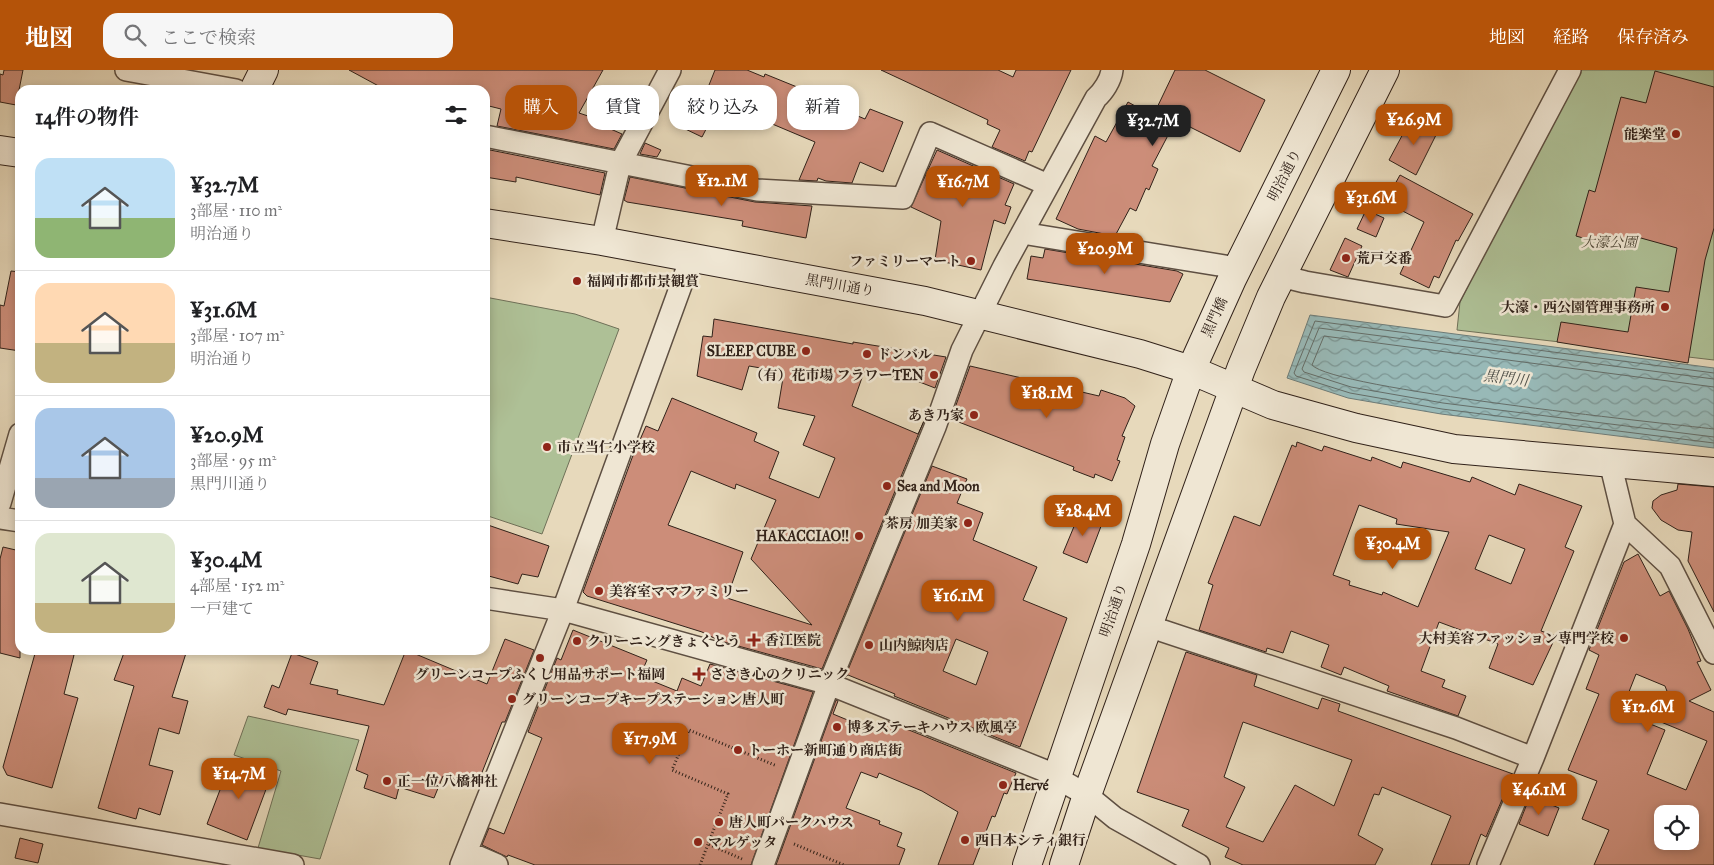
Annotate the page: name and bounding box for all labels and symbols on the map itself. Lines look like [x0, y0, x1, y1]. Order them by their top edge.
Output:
pin: ¥32.7M [1112, 104, 1194, 147]
pin: ¥26.9M [1373, 104, 1455, 146]
place label: 能楽堂 [1624, 126, 1666, 143]
marker: 能楽堂 [1670, 128, 1682, 140]
street label: 明治通り [1264, 146, 1305, 204]
pin: ¥12.1M [681, 164, 763, 207]
pin: ¥16.7M [922, 166, 1004, 208]
pin: ¥31.6M [1330, 182, 1412, 224]
pin: ¥20.9M [1064, 232, 1146, 275]
park label: 大濠公園 [1581, 234, 1639, 251]
place label: 荒戸交番 [1356, 250, 1412, 267]
marker: 荒戸交番 [1340, 252, 1352, 264]
place label: ファミリーマート [849, 253, 961, 270]
marker: ファミリーマート [965, 255, 977, 267]
street label: 黒門川通り [804, 271, 876, 300]
place label: 福岡市都市景観賞 [587, 273, 699, 290]
marker: 福岡市都市景観賞 [571, 275, 583, 287]
street label: 黒門橋 [1198, 295, 1231, 340]
place label: 大濠・西公園管理事務所 [1501, 299, 1655, 316]
marker: 大濠・西公園管理事務所 [1659, 301, 1671, 313]
place label: SLEEP CUBE [707, 343, 796, 360]
marker: SLEEP CUBE [800, 345, 812, 357]
place label: ドンバル [877, 346, 932, 363]
marker: ドンバル [861, 348, 873, 360]
water label: 黒門川 [1483, 366, 1531, 390]
place label: （有）花市場 フラワーTEN [749, 367, 924, 384]
marker: （有）花市場 フラワーTEN [928, 369, 940, 381]
pin: ¥18.1M [1006, 376, 1088, 419]
place label: あき乃家 [908, 407, 964, 424]
marker: あき乃家 [968, 409, 980, 421]
place label: 市立当仁小学校 [557, 439, 655, 456]
marker: 市立当仁小学校 [541, 441, 553, 453]
place label: Sea and Moon [897, 478, 980, 495]
marker: Sea and Moon [881, 480, 893, 492]
pin: ¥28.4M [1042, 494, 1124, 537]
place label: 茶房 加美家 [885, 515, 958, 532]
marker: 茶房 加美家 [962, 517, 974, 529]
place label: HAKACCIAO!! [756, 528, 849, 545]
pin: ¥30.4M [1352, 528, 1434, 570]
marker: HAKACCIAO!! [853, 530, 865, 542]
pin: ¥16.1M [917, 580, 999, 622]
street label: 明治通り [1096, 581, 1131, 639]
place label: 美容室ママファミリー [609, 583, 749, 600]
marker: 美容室ママファミリー [593, 585, 605, 597]
place label: 大村美容ファッション専門学校 [1419, 630, 1614, 647]
place label: 香江医院 [765, 632, 821, 649]
marker: 大村美容ファッション専門学校 [1618, 632, 1630, 644]
place label: クリーニングきょくとう [587, 633, 741, 650]
marker: 香江医院 [747, 633, 761, 647]
marker: クリーニングきょくとう [571, 635, 583, 647]
place label: 山内鯨肉店 [879, 637, 949, 654]
marker: 山内鯨肉店 [863, 639, 875, 651]
marker: グリーンコープふくし用品サポート福岡 [534, 652, 546, 664]
place label: グリーンコープふくし用品サポート福岡 [415, 666, 665, 683]
place label: ささき心のクリニック [710, 666, 849, 683]
marker: ささき心のクリニック [692, 667, 706, 681]
pin: ¥12.6M [1607, 690, 1689, 733]
place label: グリーンコープキープステーション唐人町 [522, 691, 785, 708]
marker: グリーンコープキープステーション唐人町 [506, 693, 518, 705]
place label: 博多ステーキハウス 欧風亭 [847, 719, 1017, 736]
marker: 博多ステーキハウス 欧風亭 [831, 721, 843, 733]
pin: ¥17.9M [609, 722, 691, 765]
place label: トーホー新町通り商店街 [748, 742, 902, 759]
marker: トーホー新町通り商店街 [732, 744, 744, 756]
pin: ¥14.7M [198, 758, 280, 800]
place label: 正一位 八橋神社 [397, 773, 498, 790]
pin: ¥46.1M [1498, 774, 1580, 816]
marker: 正一位 八橋神社 [381, 775, 393, 787]
place label: Hervé [1013, 777, 1050, 794]
marker: Hervé [997, 779, 1009, 791]
place label: 唐人町パークハウス [729, 814, 854, 831]
marker: 唐人町パークハウス [713, 816, 725, 828]
place label: 西日本シティ銀行 [975, 832, 1086, 849]
place label: マルゲッタ [708, 834, 777, 851]
marker: 西日本シティ銀行 [959, 834, 971, 846]
marker: マルゲッタ [692, 836, 704, 848]

